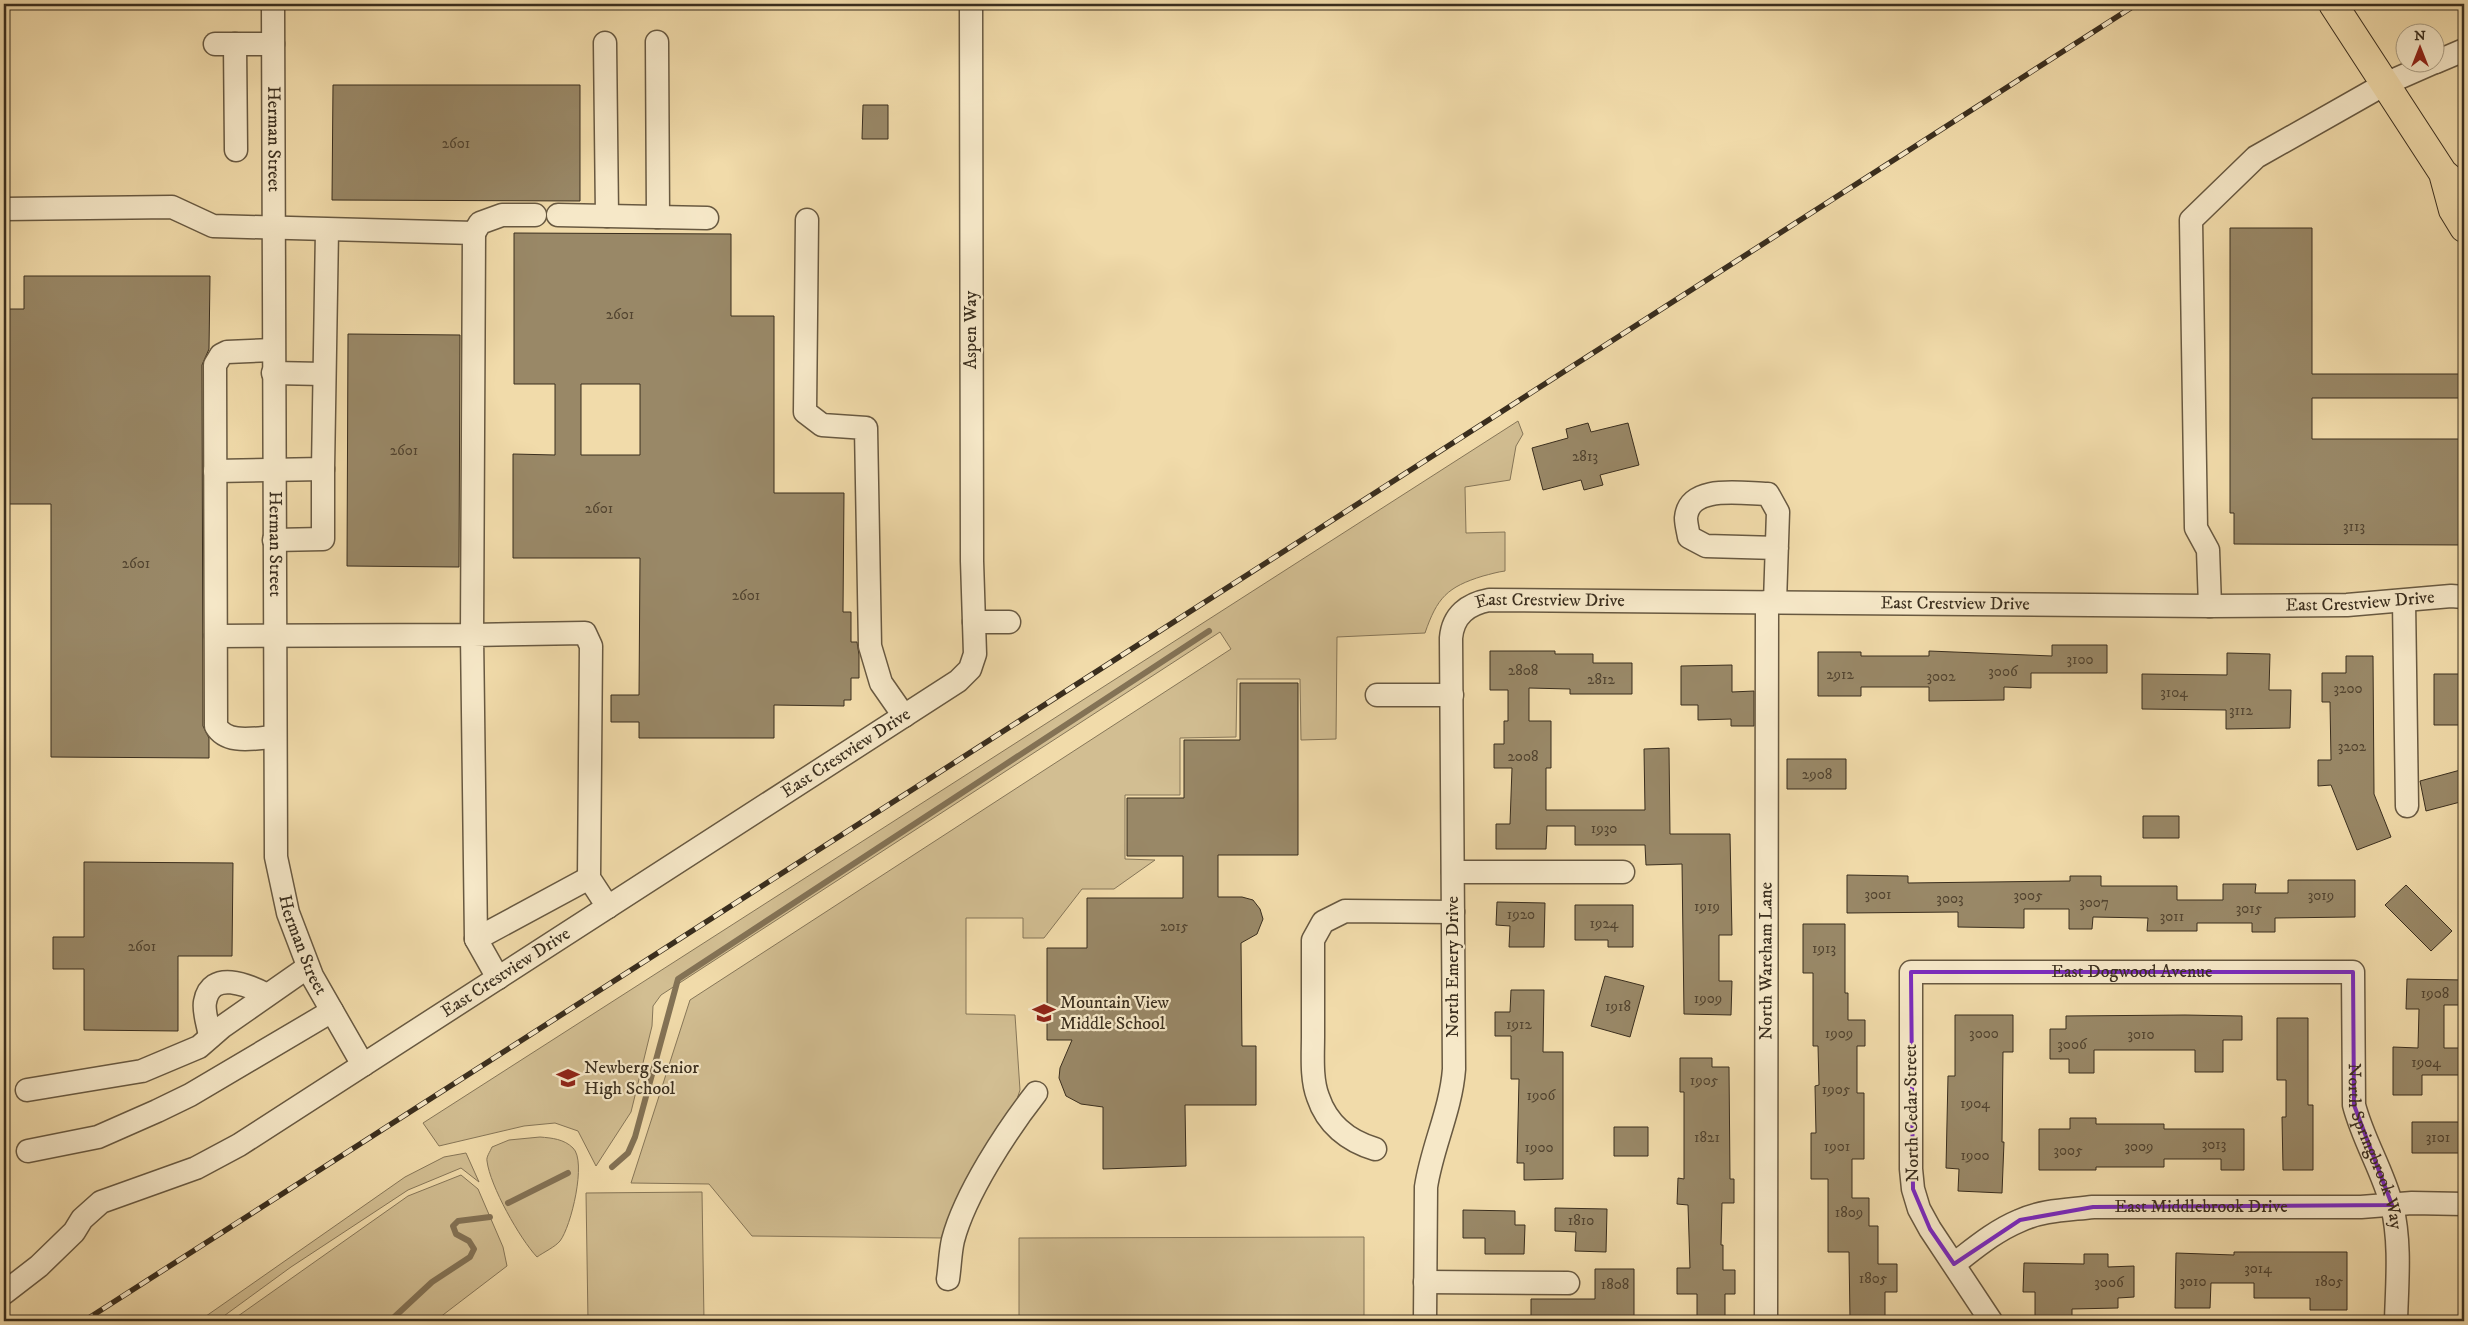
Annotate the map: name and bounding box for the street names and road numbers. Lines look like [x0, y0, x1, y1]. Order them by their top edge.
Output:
street label: Herman Street [262, 86, 285, 192]
street label: Aspen Way [960, 290, 982, 369]
street label: Herman Street [264, 491, 286, 597]
street label: East Crestview Drive [2285, 586, 2435, 616]
street label: East Crestview Drive [1473, 589, 1625, 614]
street label: East Crestview Drive [1880, 592, 2030, 616]
street label: East Crestview Drive [777, 703, 915, 803]
street label: North Wareham Lane [1755, 882, 1778, 1040]
street label: Herman Street [273, 893, 332, 999]
street label: North Emery Drive [1442, 896, 1464, 1038]
street label: East Crestview Drive [437, 923, 575, 1023]
street label: East Dogwood Avenue [2051, 961, 2212, 983]
street label: North Cedar Street [1900, 1044, 1924, 1182]
street label: North Springbrook Way [2343, 1063, 2407, 1231]
street label: East Middlebrook Drive [2114, 1196, 2288, 1218]

